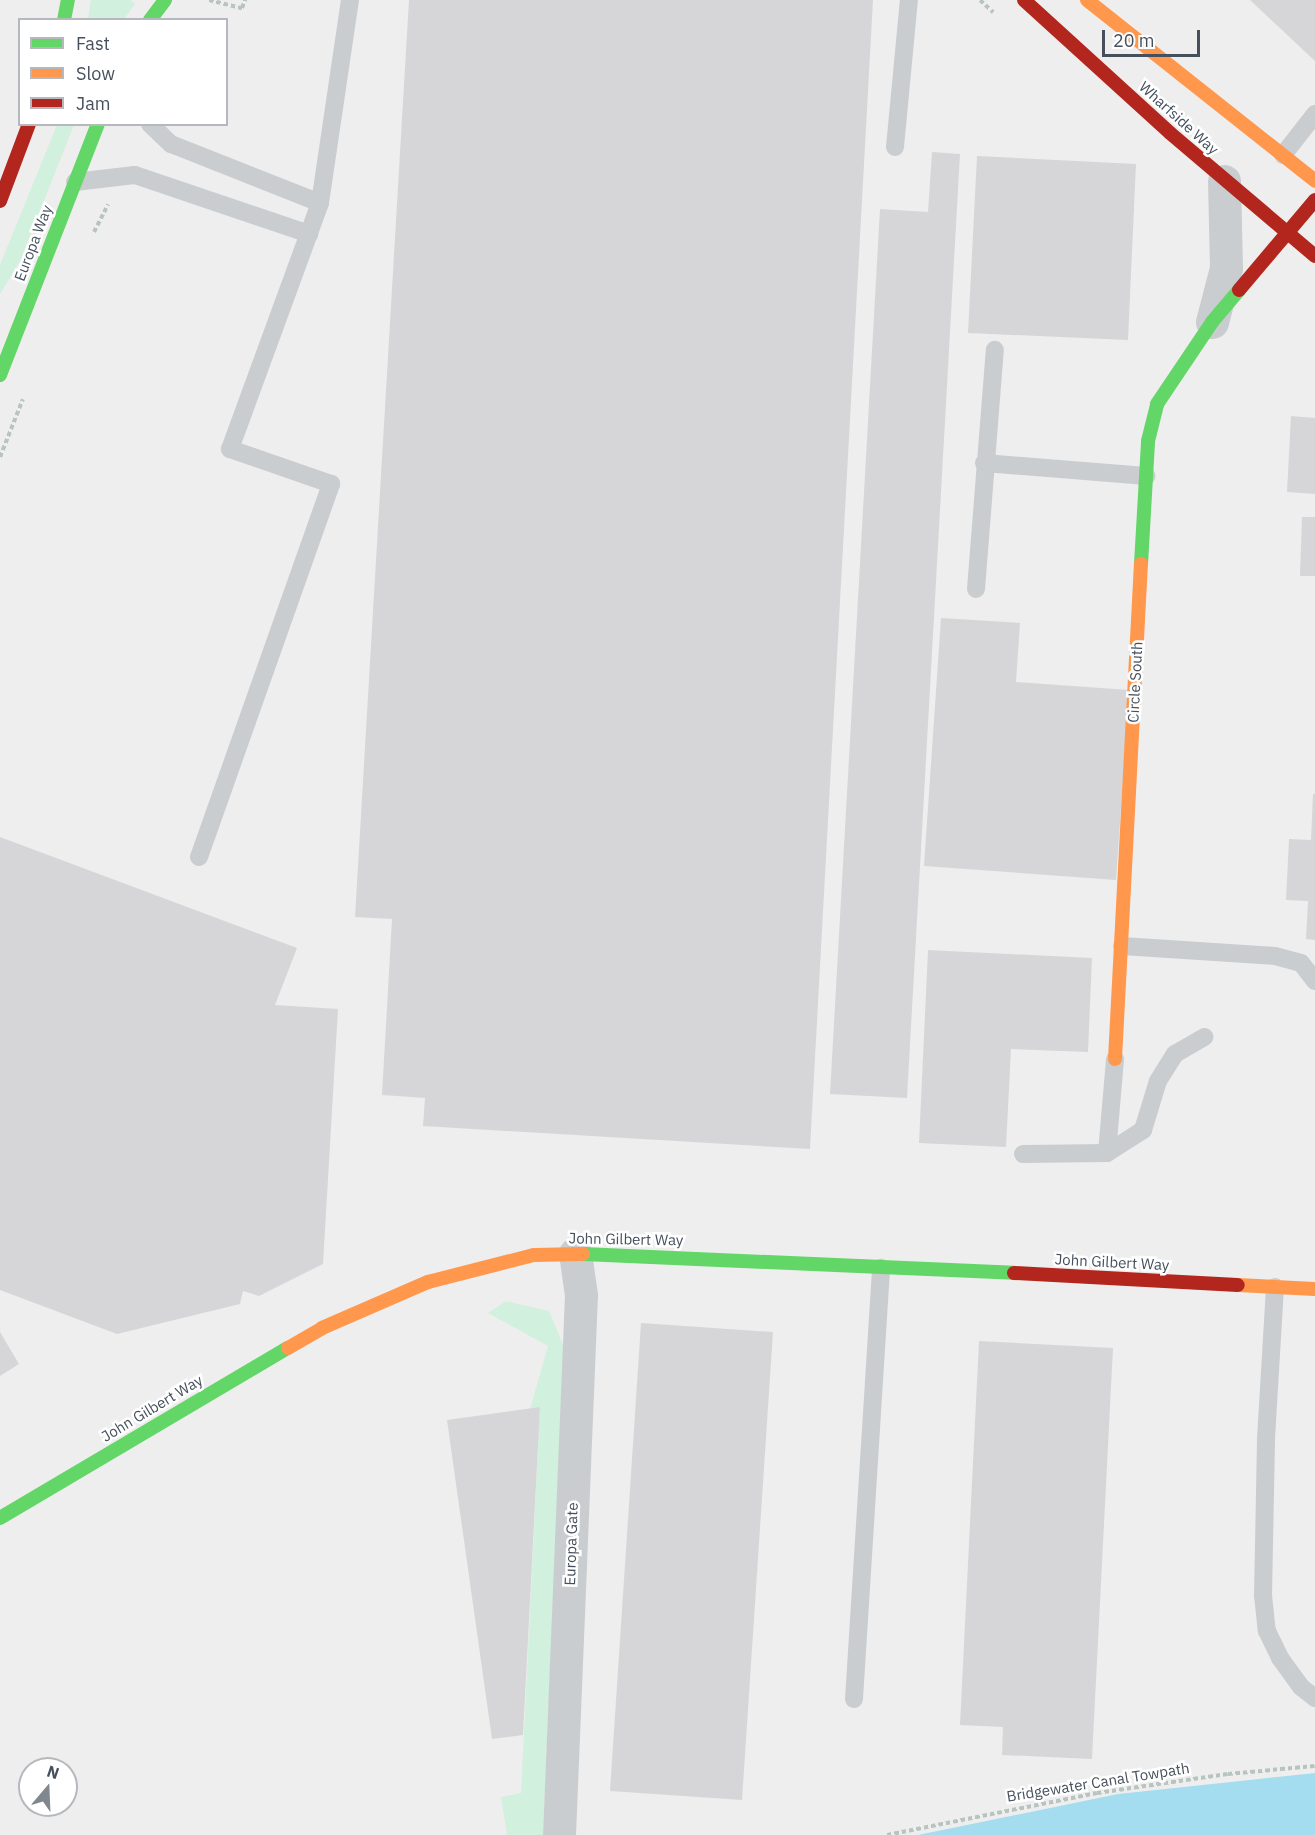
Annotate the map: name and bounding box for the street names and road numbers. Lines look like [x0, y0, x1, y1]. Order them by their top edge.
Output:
street label: Wharfside Way [1136, 78, 1222, 158]
street label: Europa Way [10, 202, 56, 284]
street label: Circle South [1124, 641, 1146, 723]
street label: John Gilbert Way [568, 1229, 684, 1249]
street label: John Gilbert Way [1054, 1250, 1170, 1274]
street label: John Gilbert Way [98, 1371, 206, 1445]
street label: Europa Gate [561, 1502, 581, 1586]
street label: Bridgewater Canal Towpath [1005, 1759, 1191, 1805]

